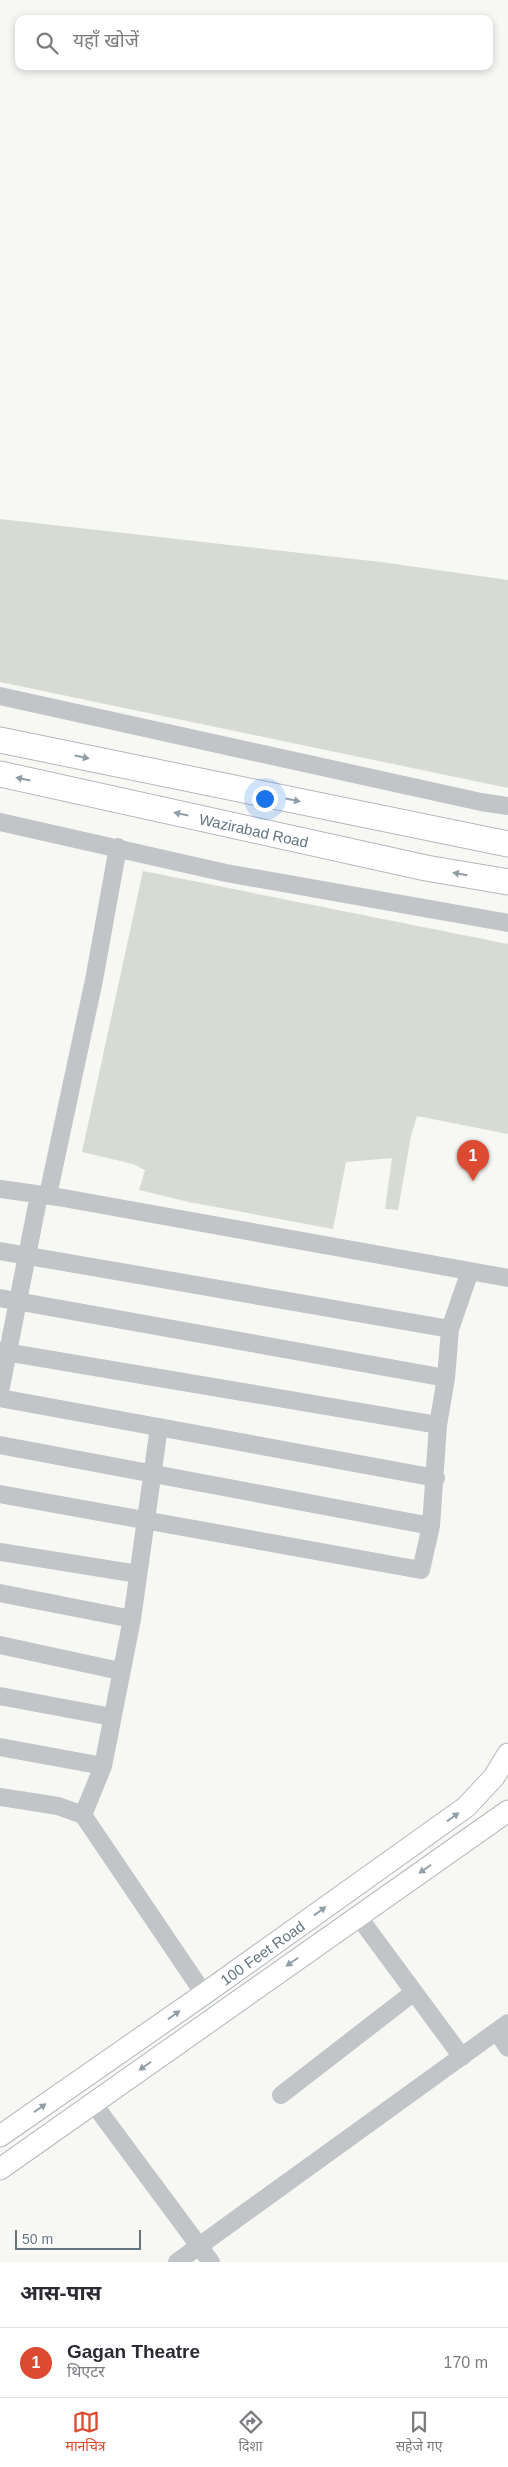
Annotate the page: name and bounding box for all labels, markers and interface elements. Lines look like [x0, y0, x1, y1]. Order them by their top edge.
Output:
search box [15, 15, 493, 70]
icon: search [33, 29, 61, 57]
text: यहाँ खोजें [73, 30, 139, 51]
one-way arrow [74, 753, 90, 761]
one-way arrow [15, 775, 30, 783]
your location [252, 786, 278, 812]
one-way arrow [285, 796, 300, 804]
one-way arrow [174, 810, 189, 818]
street label: Wazirabad Road [198, 810, 310, 850]
one-way arrow [452, 869, 468, 877]
pin: 1 [457, 1140, 489, 1181]
one-way arrow [446, 1812, 460, 1822]
one-way arrow [418, 1864, 432, 1874]
one-way arrow [314, 1906, 327, 1916]
street label: 100 Feet Road [217, 1917, 307, 1988]
one-way arrow [285, 1957, 299, 1967]
one-way arrow [167, 2010, 180, 2020]
one-way arrow [138, 2061, 152, 2071]
one-way arrow [33, 2103, 47, 2113]
scale bar [15, 2227, 141, 2250]
text: 50 m [22, 2231, 53, 2247]
text: आस-पास [20, 2281, 101, 2304]
text: Gagan Theatre [67, 2341, 200, 2362]
text: 1 [32, 2354, 40, 2371]
text: 170 m [444, 2354, 488, 2371]
text: थिएटर [67, 2363, 105, 2380]
tab: मानचित्र [66, 2408, 106, 2457]
tab: दिशा [237, 2408, 265, 2457]
tab: सहेजे गए [396, 2408, 442, 2457]

